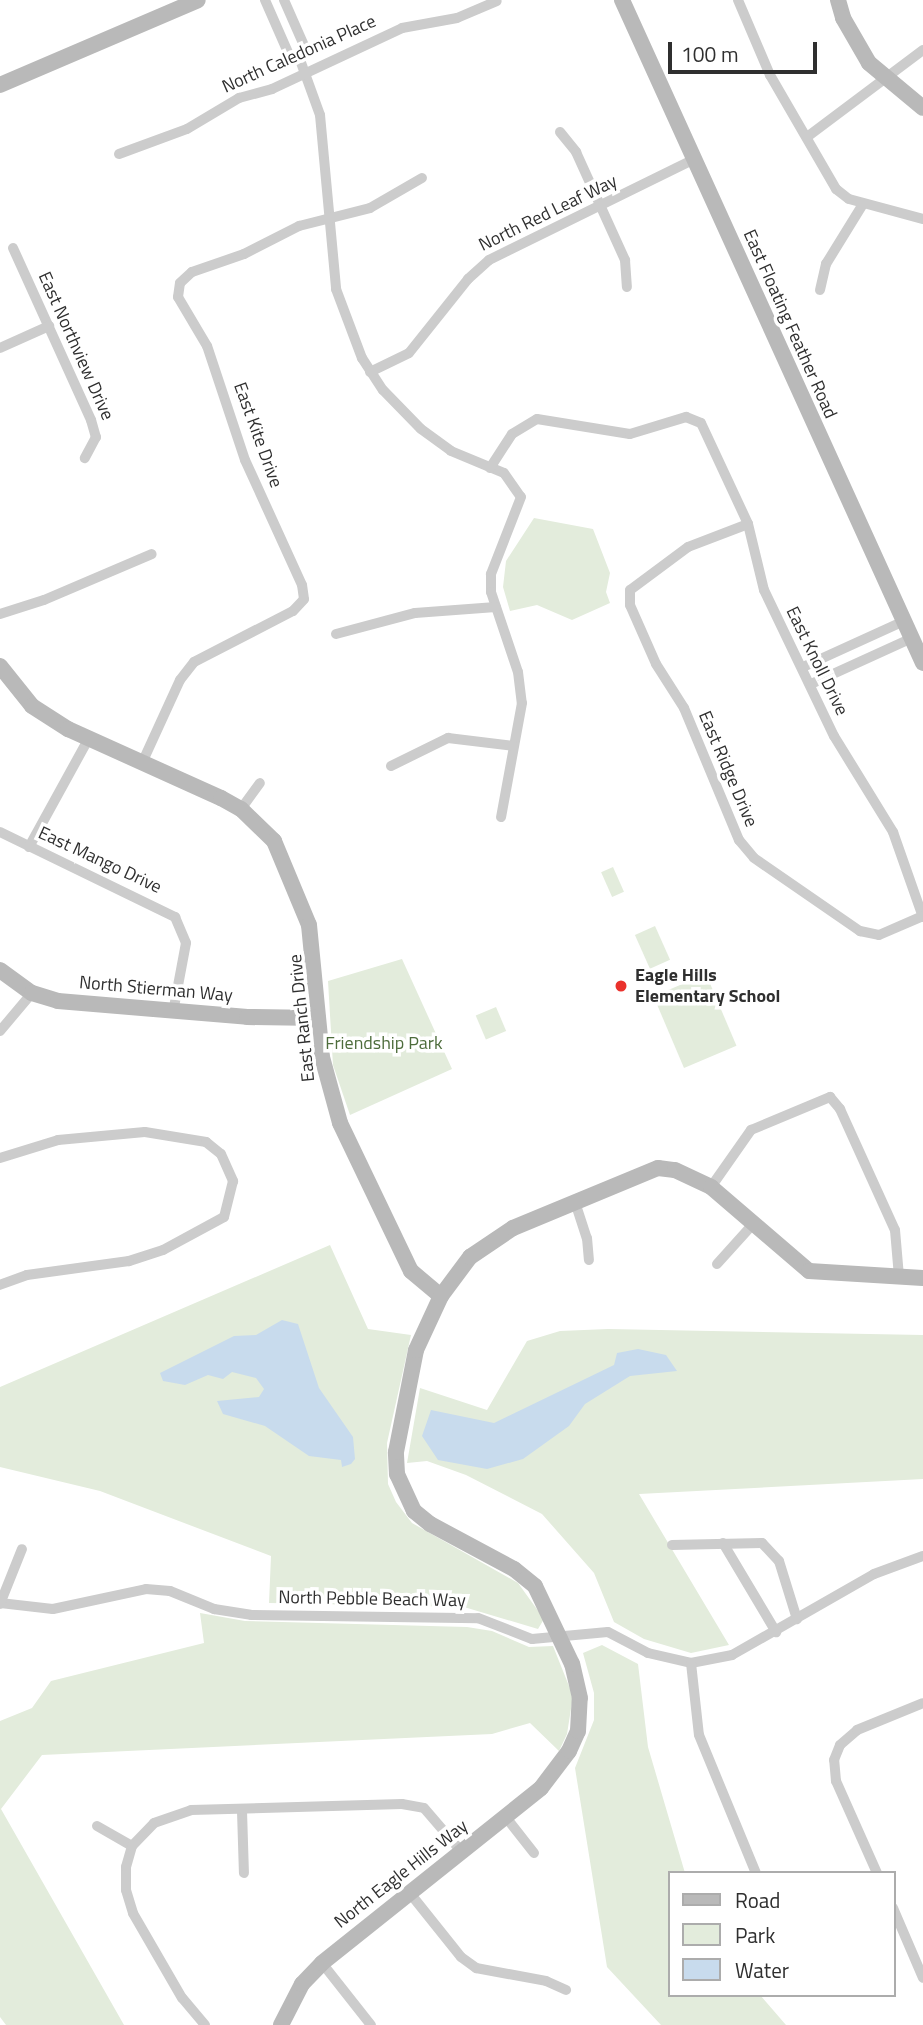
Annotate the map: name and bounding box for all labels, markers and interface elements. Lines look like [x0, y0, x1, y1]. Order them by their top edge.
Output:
street label: North Caledonia Place [219, 10, 379, 98]
scale bar [671, 28, 820, 72]
text: 100 m [681, 38, 738, 70]
street label: North Red Leaf Way [475, 170, 621, 256]
street label: East Floating Feather Road [739, 226, 841, 422]
street label: East Northview Drive [34, 269, 118, 423]
street label: East Kite Drive [229, 379, 287, 491]
street label: East Knoll Drive [781, 603, 853, 719]
street label: East Ridge Drive [694, 708, 762, 830]
street label: East Mango Drive [35, 822, 165, 898]
street label: East Ranch Drive [285, 953, 319, 1083]
place label: Eagle Hills Elementary School [635, 965, 780, 1007]
street label: North Stierman Way [78, 972, 234, 1006]
marker: Eagle Hills Elementary School [613, 978, 629, 994]
park label: Friendship Park [325, 1032, 443, 1054]
street label: North Pebble Beach Way [278, 1587, 466, 1611]
street label: North Eagle Hills Way [330, 1815, 472, 1933]
legend [668, 1871, 895, 1997]
text: Road [735, 1884, 780, 1916]
text: Park [735, 1919, 775, 1951]
text: Water [735, 1954, 789, 1986]

